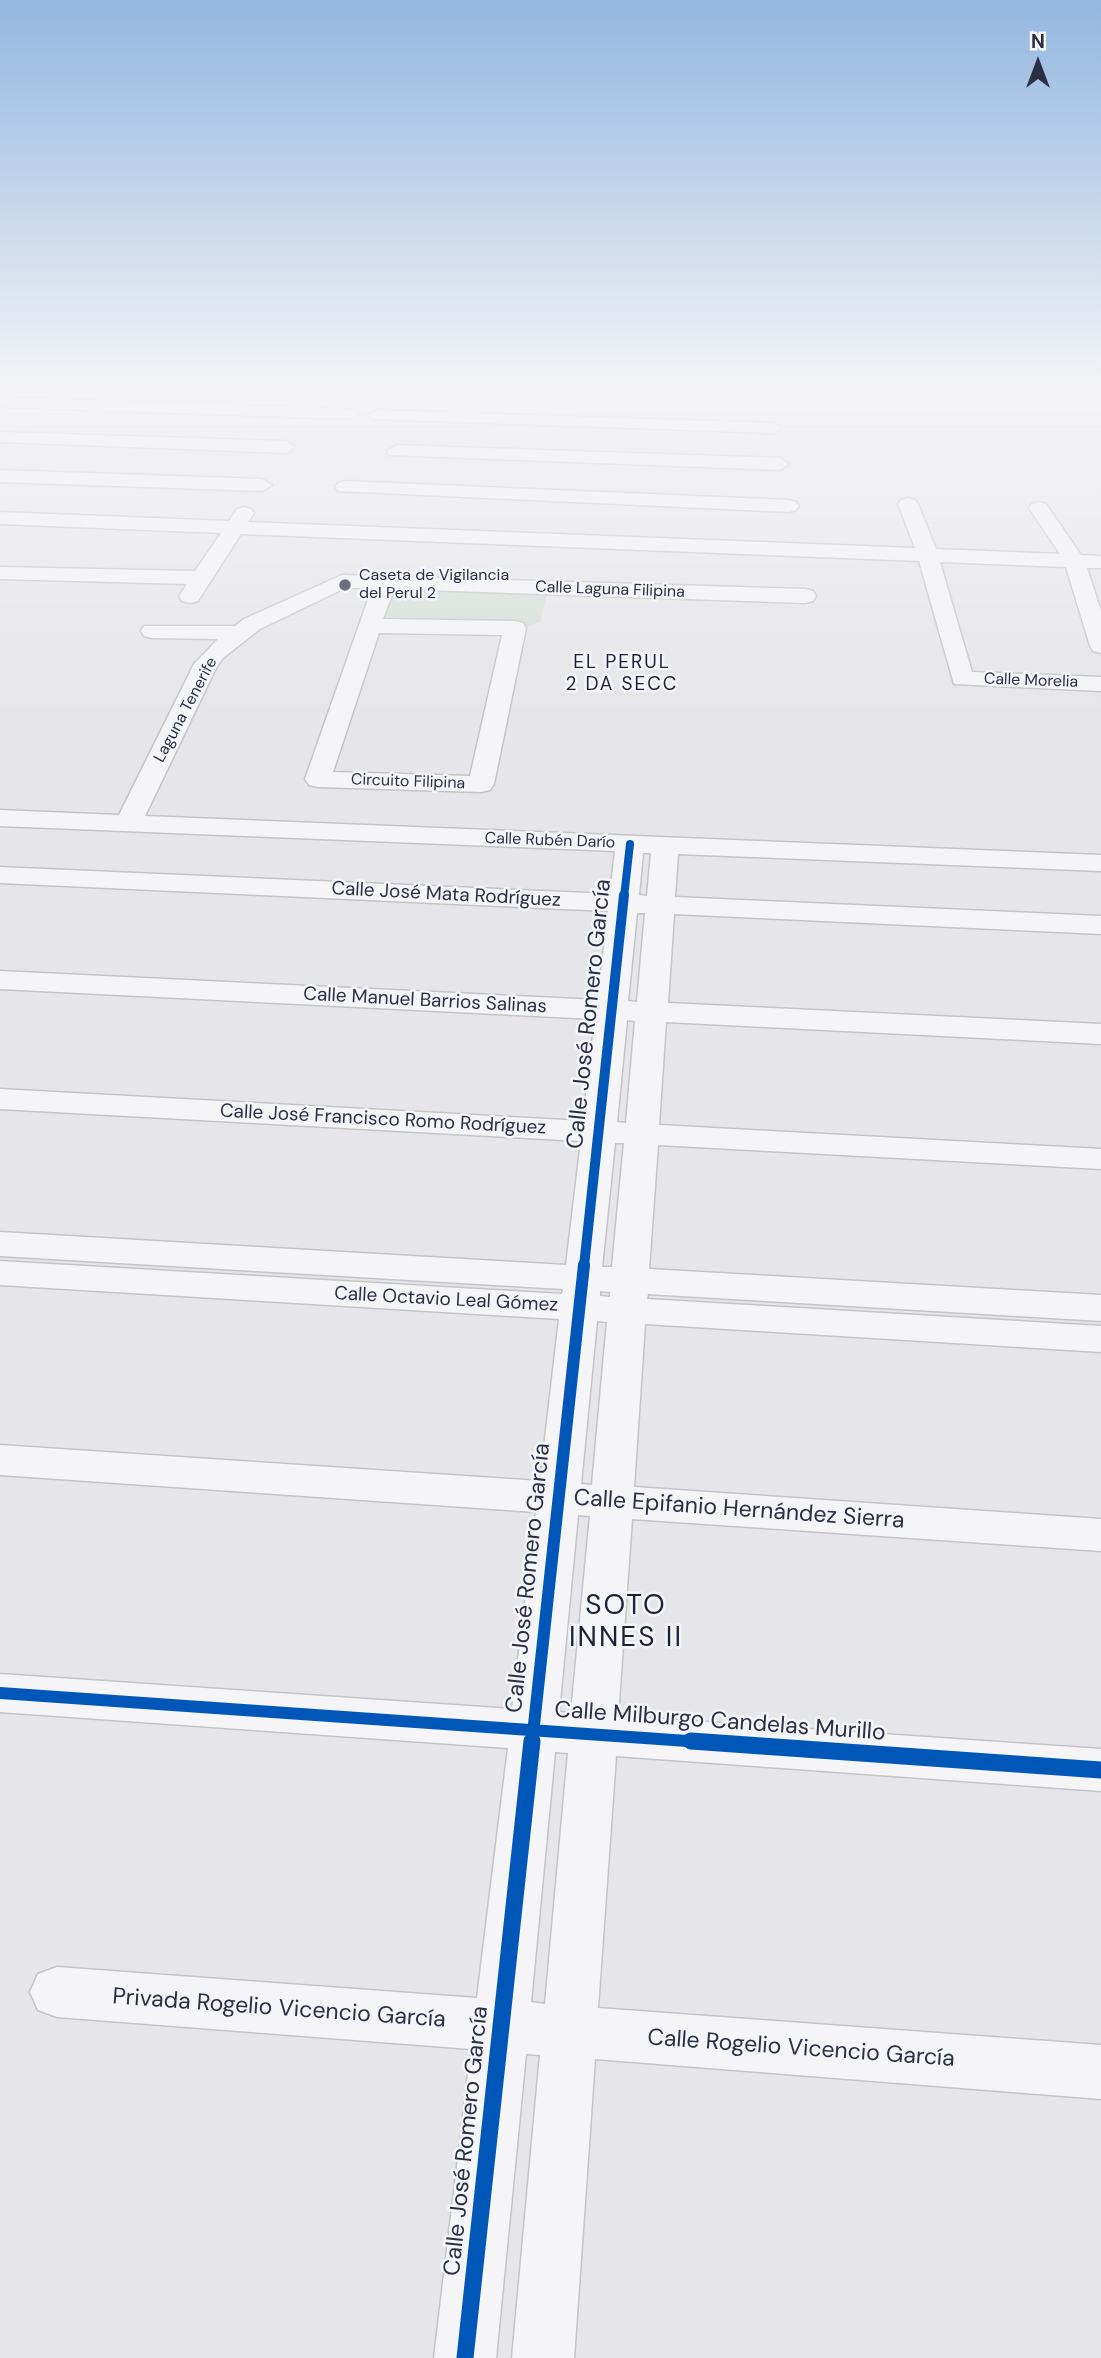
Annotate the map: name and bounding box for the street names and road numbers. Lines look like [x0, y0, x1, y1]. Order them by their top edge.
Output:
street label: Calle Laguna Filipina [535, 578, 685, 602]
street label: Laguna Tenerife [150, 654, 222, 766]
street label: Calle Morelia [983, 670, 1079, 692]
street label: Circuito Filipina [350, 770, 466, 794]
street label: Calle Rubén Darío [484, 829, 616, 853]
street label: Calle José Mata Rodríguez [331, 878, 561, 912]
street label: Calle José Romero García [562, 878, 618, 1150]
street label: Calle Manuel Barrios Salinas [303, 983, 547, 1019]
street label: Calle José Francisco Romo Rodríguez [219, 1100, 547, 1140]
street label: Calle Octavio Leal Gómez [334, 1283, 558, 1317]
street label: Calle José Romero García [501, 1442, 557, 1714]
street label: Calle Epifanio Hernández Sierra [573, 1485, 905, 1535]
street label: Calle Milburgo Candelas Murillo [554, 1697, 886, 1747]
street label: Privada Rogelio Vicencio García [111, 1984, 447, 2034]
street label: Calle José Romero García [439, 2005, 495, 2277]
street label: Calle Rogelio Vicencio García [646, 2024, 956, 2074]

